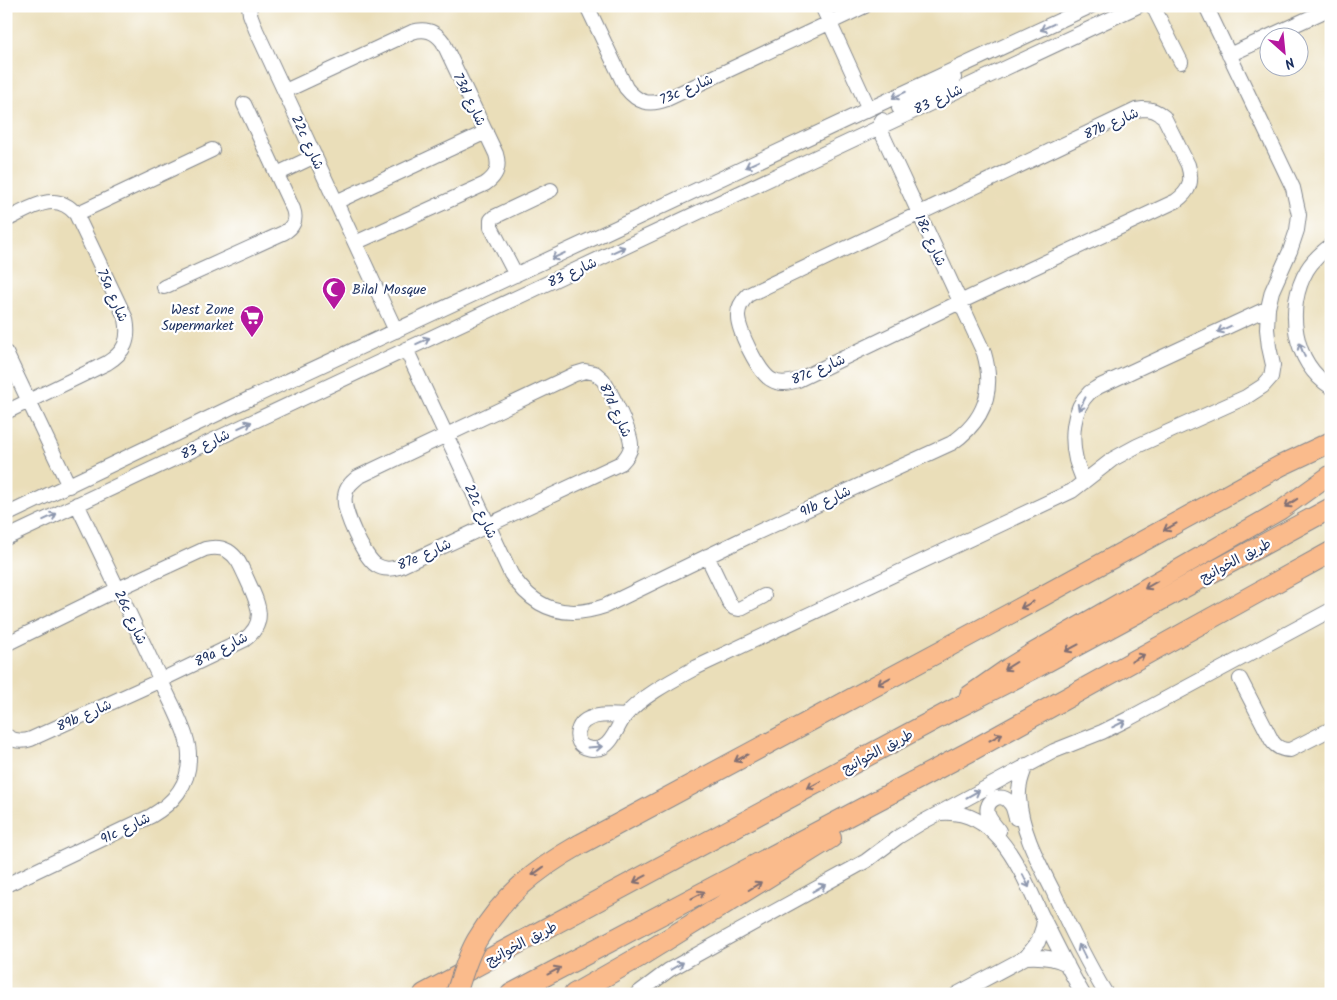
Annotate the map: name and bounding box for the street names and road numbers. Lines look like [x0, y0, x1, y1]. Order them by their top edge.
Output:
street label: 73d شارع [447, 69, 492, 130]
street label: 73c شارع [656, 69, 717, 111]
street label: شارع 83 [910, 79, 967, 121]
street label: 87b شارع [1080, 102, 1142, 146]
street label: 22c شارع [285, 111, 329, 174]
street label: 18c شارع [909, 211, 952, 270]
street label: شارع 83 [544, 252, 601, 294]
street label: 75a شارع [91, 265, 134, 326]
street label: 87c شارع [788, 349, 849, 391]
street label: 87d شارع [593, 380, 637, 441]
street label: شارع 83 [177, 424, 234, 466]
street label: 22c شارع [458, 480, 502, 543]
street label: 91b شارع [796, 480, 855, 523]
street label: 87e شارع [394, 533, 455, 577]
street label: طريق الخوانيج [1196, 533, 1275, 589]
street label: 26c شارع [108, 586, 152, 648]
street label: 89a شارع [191, 627, 252, 673]
street label: 89b شارع [53, 694, 116, 738]
street label: طريق الخوانيج [838, 724, 917, 780]
street label: 91c شارع [97, 807, 154, 850]
street label: طريق الخوانيج [482, 916, 561, 972]

